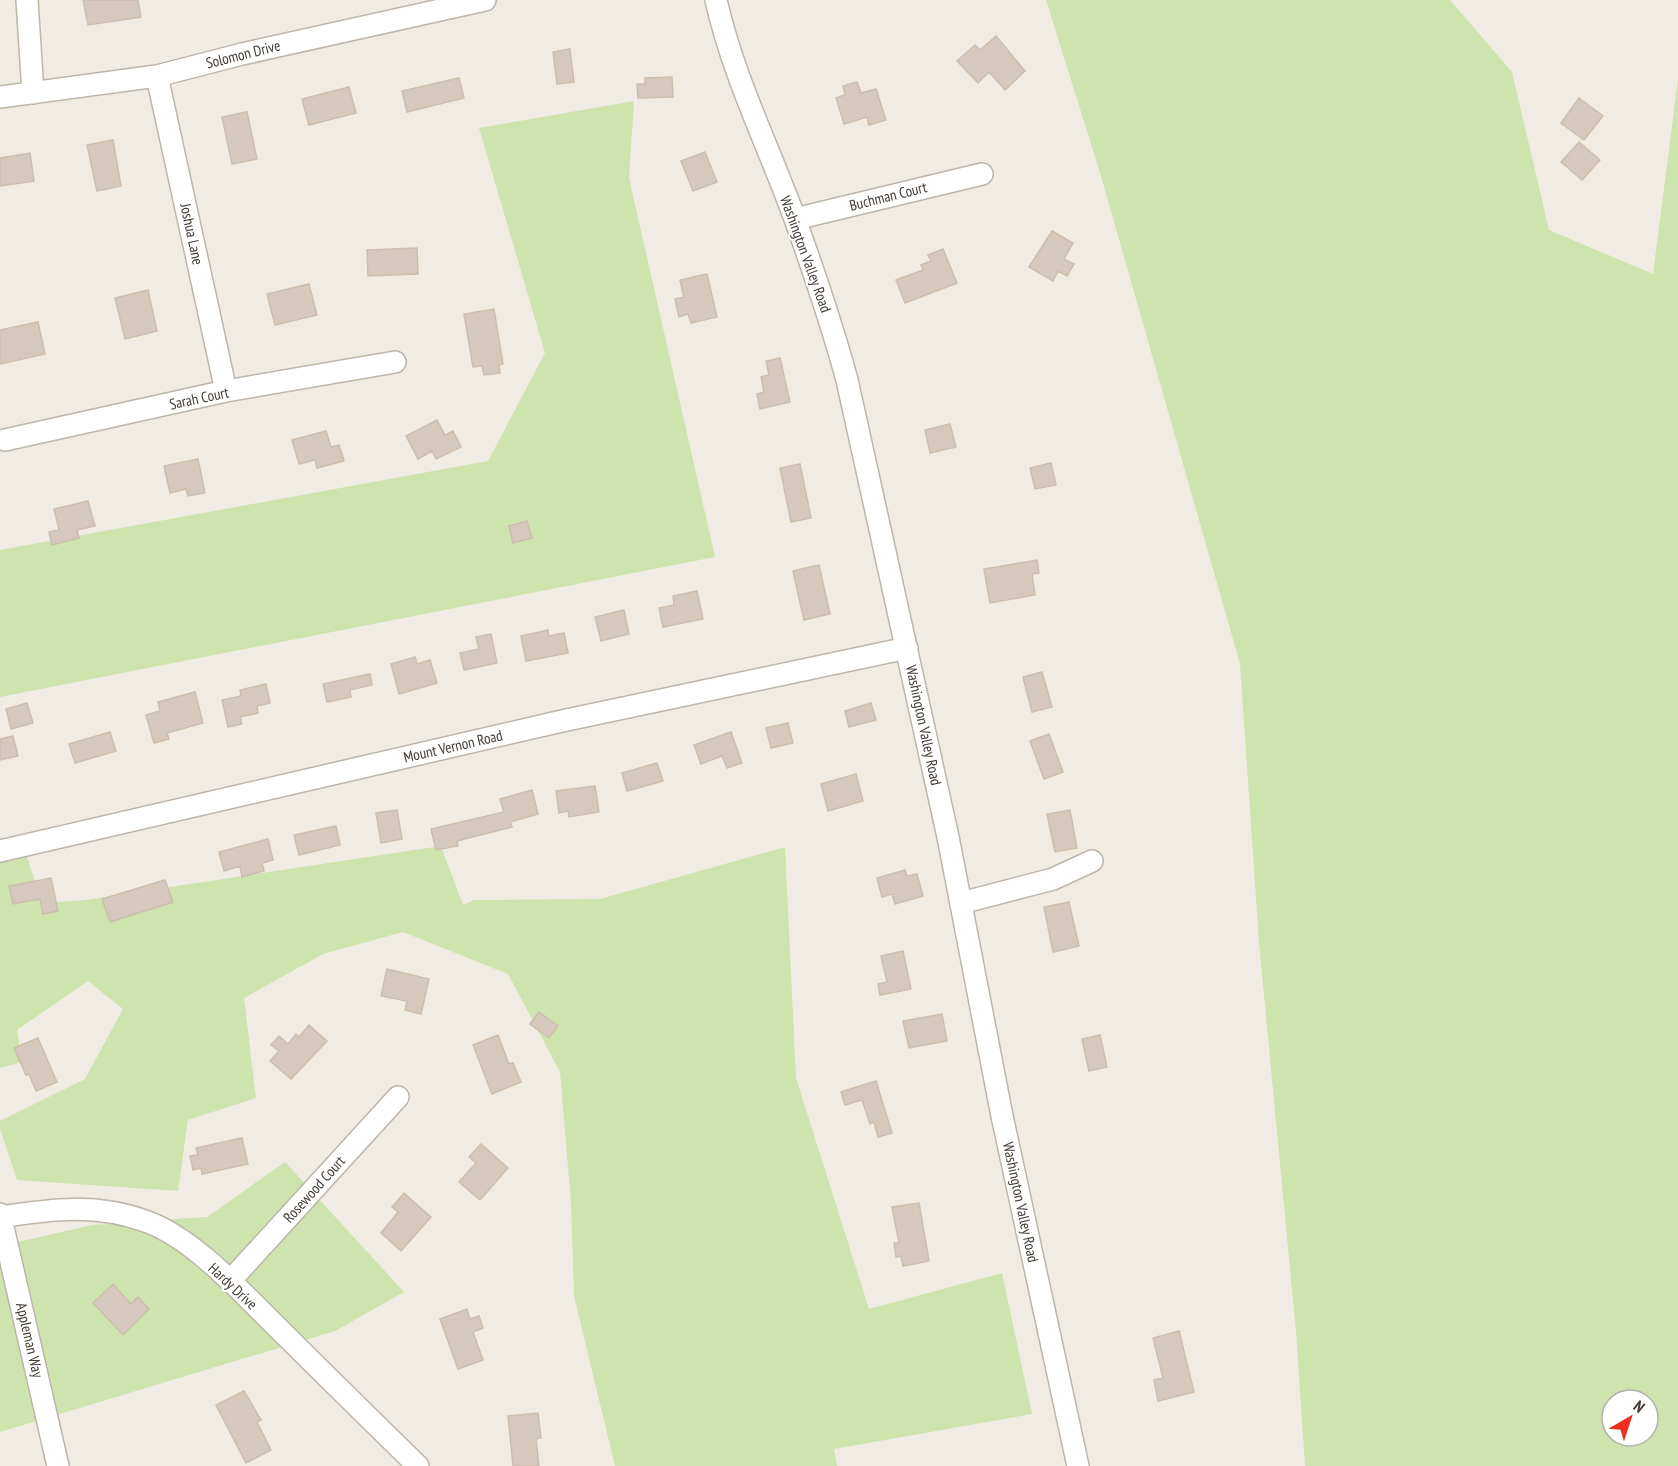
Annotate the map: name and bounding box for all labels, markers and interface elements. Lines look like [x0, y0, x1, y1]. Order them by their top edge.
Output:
street label: Solomon Drive [204, 36, 282, 72]
street label: Buchman Court [847, 177, 929, 215]
street label: Washington Valley Road [776, 193, 836, 315]
street label: Joshua Lane [176, 201, 208, 266]
street label: Sarah Court [168, 382, 230, 414]
street label: Washington Valley Road [902, 663, 946, 787]
street label: Mount Vernon Road [402, 725, 504, 767]
street label: Washington Valley Road [999, 1140, 1043, 1264]
street label: Rosewood Court [279, 1152, 349, 1226]
street label: Hardy Drive [204, 1258, 262, 1314]
street label: Appleman Way [12, 1301, 48, 1380]
north arrow [1600, 1388, 1660, 1448]
text: N [1630, 1396, 1649, 1417]

